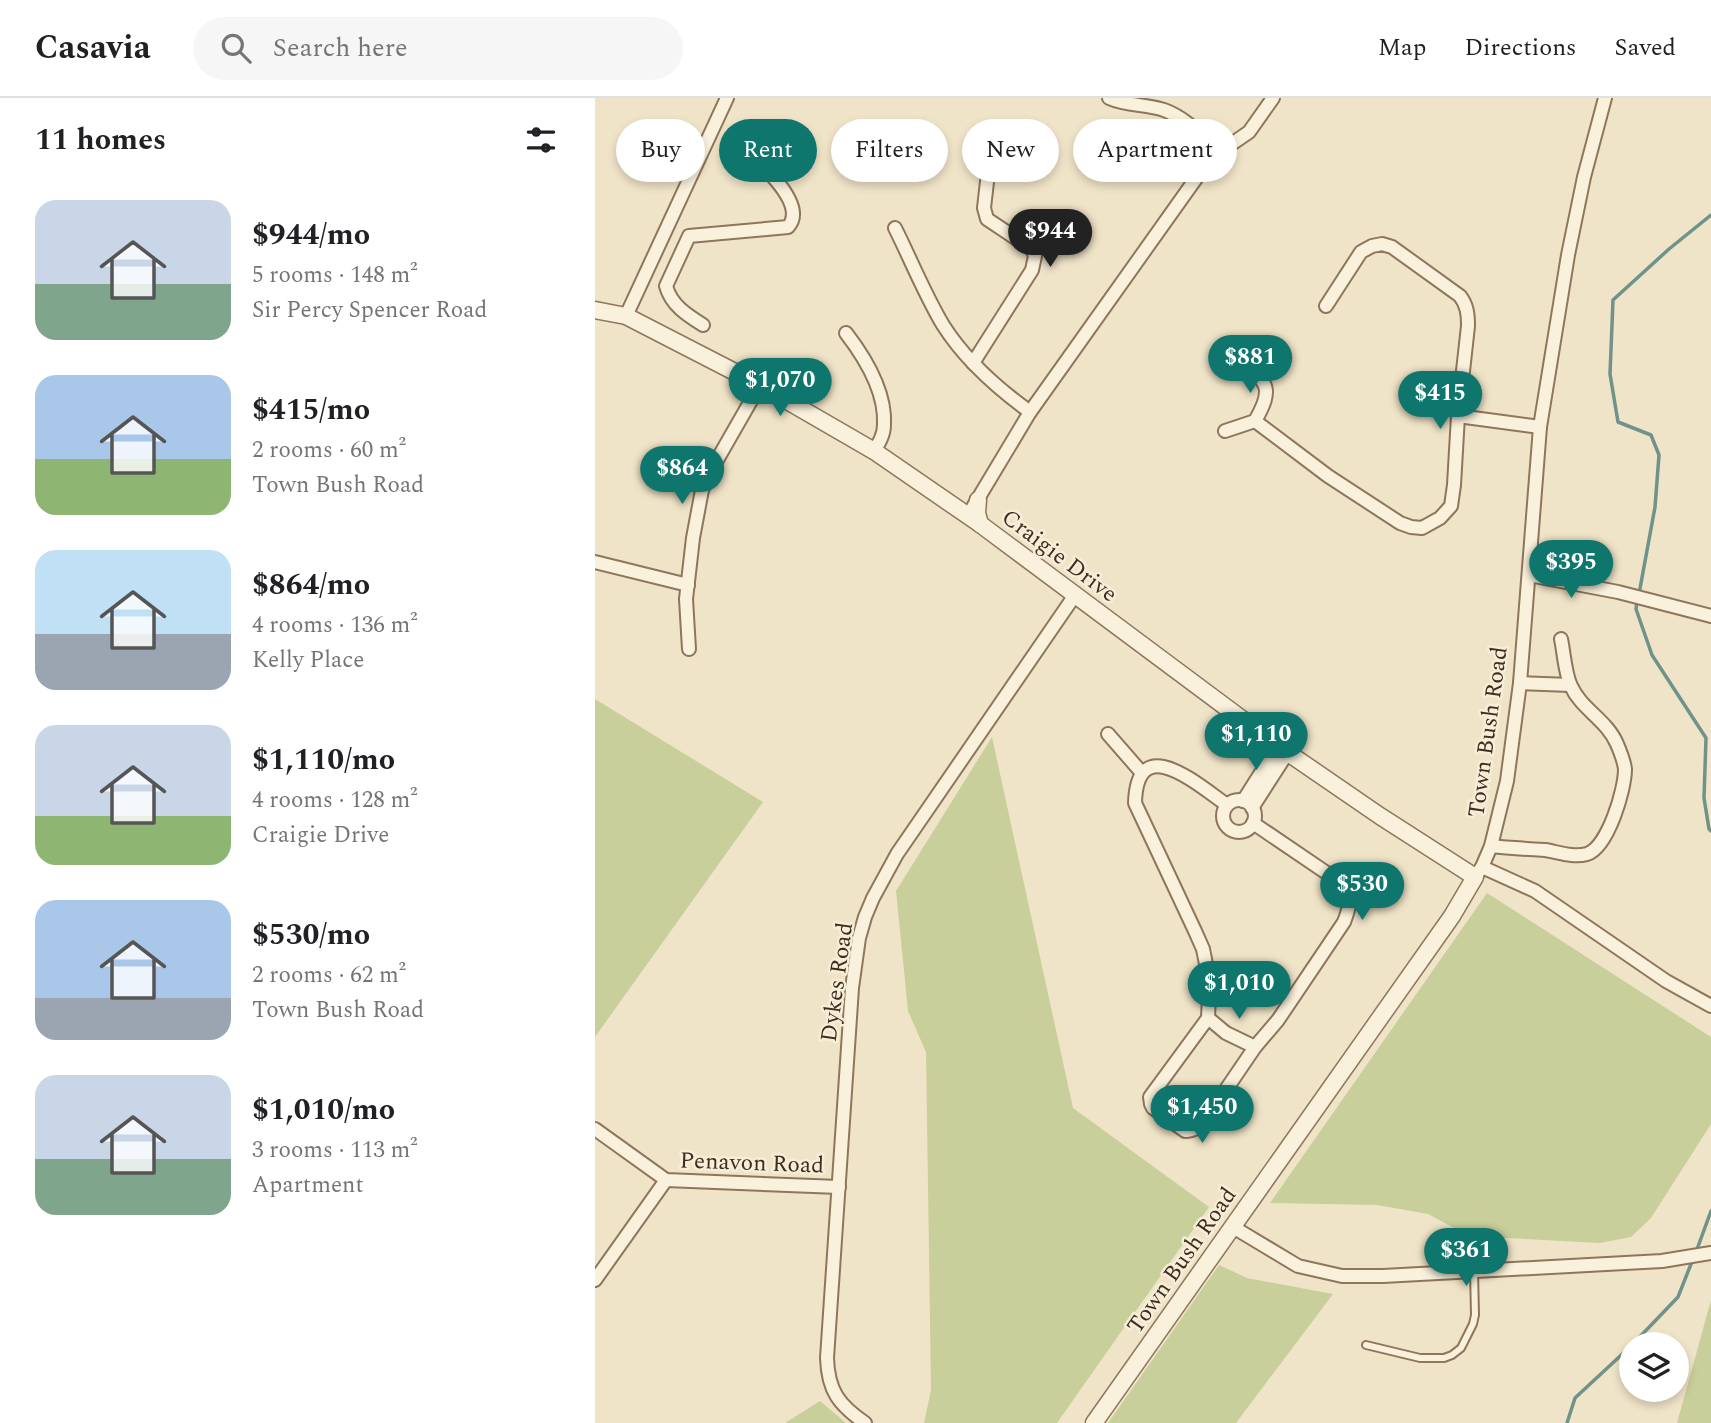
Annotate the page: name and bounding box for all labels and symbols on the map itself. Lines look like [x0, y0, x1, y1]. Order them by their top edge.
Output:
pin: $944 [1009, 209, 1091, 269]
pin: $881 [1209, 336, 1291, 395]
pin: $1,070 [723, 358, 837, 418]
pin: $415 [1399, 372, 1481, 431]
pin: $864 [641, 446, 723, 506]
street label: Craigie Drive [994, 501, 1125, 612]
pin: $395 [1530, 540, 1612, 600]
street label: Town Bush Road [1459, 644, 1518, 820]
pin: $1,110 [1199, 712, 1313, 772]
pin: $530 [1321, 862, 1403, 922]
street label: Dykes Road [812, 920, 863, 1044]
pin: $1,010 [1182, 962, 1296, 1021]
pin: $1,450 [1145, 1086, 1259, 1145]
street label: Penavon Road [679, 1143, 825, 1184]
street label: Town Bush Road [1119, 1180, 1246, 1341]
pin: $361 [1425, 1228, 1507, 1288]

